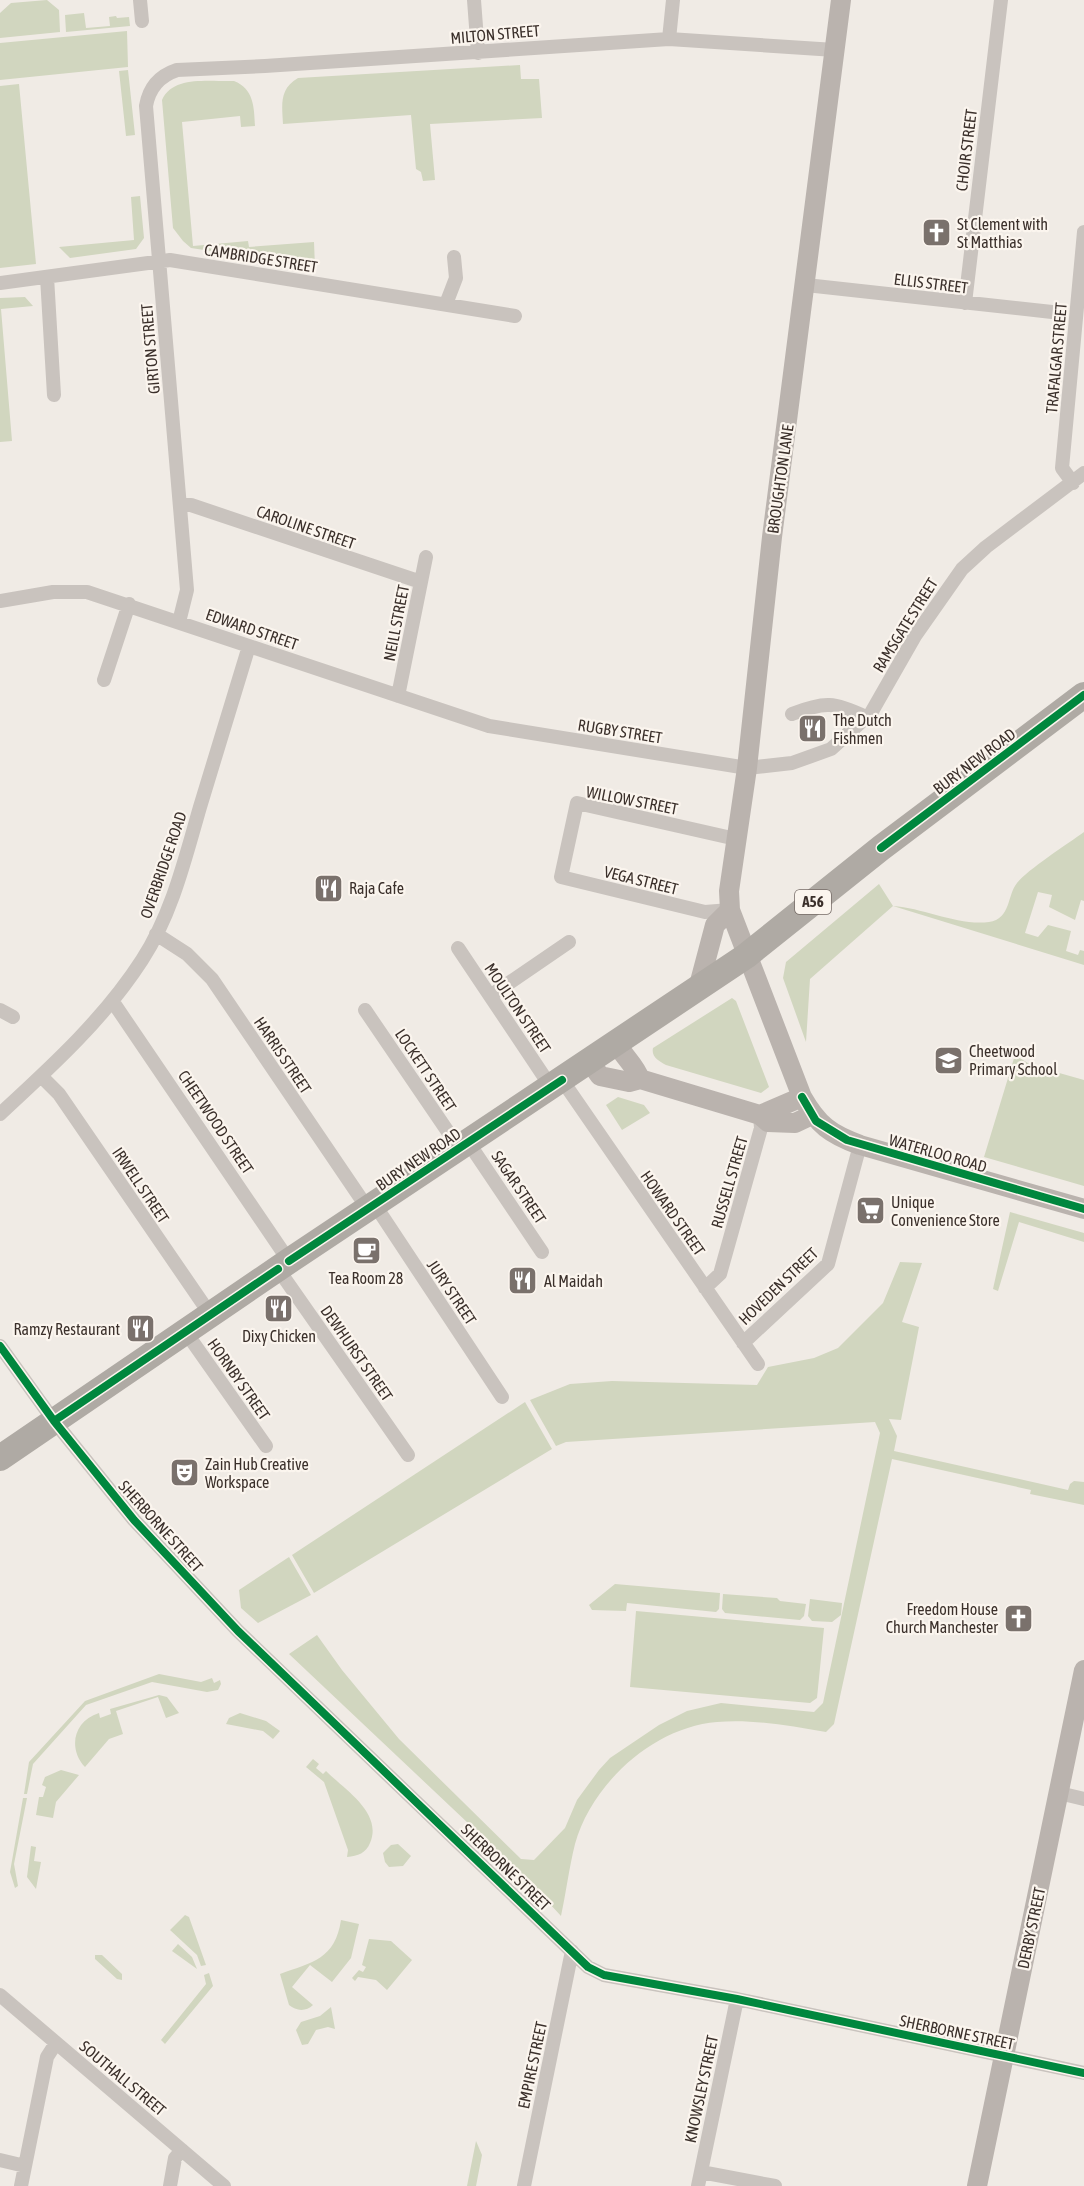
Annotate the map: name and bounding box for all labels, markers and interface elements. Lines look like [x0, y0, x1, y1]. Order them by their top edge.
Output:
street label: MILTON STREET [450, 21, 540, 47]
street label: CHOIR STREET [952, 108, 980, 192]
place label: St Clement with St Matthias [957, 215, 1048, 251]
church icon: St Clement with St Matthias [920, 217, 952, 249]
street label: CAMBRIDGE STREET [203, 240, 319, 276]
street label: ELLIS STREET [893, 270, 969, 296]
street label: TRAFALGAR STREET [1042, 302, 1070, 414]
street label: GIRTON STREET [137, 303, 163, 395]
street label: BROUGHTON LANE [763, 423, 797, 535]
street label: CAROLINE STREET [254, 502, 358, 552]
street label: RAMSGATE STREET [869, 575, 941, 675]
street label: NEILL STREET [380, 583, 412, 663]
street label: EDWARD STREET [204, 605, 300, 653]
place label: The Dutch Fishmen [833, 711, 892, 747]
restaurant icon: The Dutch Fishmen [796, 713, 828, 745]
street label: RUGBY STREET [577, 715, 663, 747]
street label: BURY NEW ROAD [929, 724, 1019, 798]
street label: WILLOW STREET [585, 782, 679, 818]
street label: OVERBRIDGE ROAD [136, 809, 190, 921]
street label: VEGA STREET [602, 862, 680, 898]
restaurant icon: Raja Cafe [312, 872, 344, 904]
place label: Raja Cafe [349, 879, 404, 898]
road number: A56 [795, 890, 831, 914]
street label: MOULTON STREET [481, 960, 555, 1056]
street label: HARRIS STREET [251, 1013, 315, 1097]
street label: LOCKETT STREET [392, 1025, 460, 1115]
place label: Cheetwood Primary School [969, 1042, 1058, 1079]
school or university icon: Cheetwood Primary School [932, 1044, 964, 1076]
street label: CHEETWOOD STREET [175, 1067, 257, 1177]
street label: BURY NEW ROAD [372, 1124, 464, 1194]
street label: WATERLOO ROAD [887, 1130, 989, 1176]
street label: RUSSELL STREET [707, 1134, 751, 1230]
street label: IRWELL STREET [109, 1144, 173, 1226]
street label: SAGAR STREET [488, 1147, 550, 1227]
street label: HOWARD STREET [637, 1167, 709, 1259]
place label: Unique Convenience Store [891, 1193, 1000, 1229]
supermarket icon: Unique Convenience Store [854, 1195, 886, 1227]
cafe icon: Tea Room 28 [350, 1234, 382, 1266]
street label: HOVEDEN STREET [735, 1244, 821, 1328]
street label: JURY STREET [424, 1256, 480, 1328]
restaurant icon: Al Maidah [507, 1265, 539, 1297]
place label: Tea Room 28 [329, 1269, 403, 1287]
place label: Al Maidah [544, 1272, 603, 1290]
restaurant icon: Dixy Chicken [263, 1292, 295, 1324]
street label: DEWHURST STREET [317, 1302, 397, 1404]
restaurant icon: Ramzy Restaurant [125, 1313, 157, 1345]
place label: Ramzy Restaurant [14, 1320, 120, 1339]
place label: Dixy Chicken [242, 1327, 316, 1346]
street label: HORNBY STREET [204, 1335, 274, 1423]
place label: Zain Hub Creative Workspace [205, 1455, 309, 1492]
theatre icon: Zain Hub Creative Workspace [168, 1457, 200, 1489]
street label: SHERBORNE STREET [115, 1477, 207, 1575]
place label: Freedom House Church Manchester [886, 1600, 998, 1636]
church icon: Freedom House Church Manchester [1003, 1602, 1035, 1634]
street label: SHERBORNE STREET [458, 1820, 554, 1914]
street label: DERBY STREET [1014, 1885, 1048, 1971]
street label: SHERBORNE STREET [898, 2011, 1016, 2053]
street label: EMPIRE STREET [514, 2020, 550, 2110]
street label: KNOWSLEY STREET [681, 2034, 721, 2144]
street label: SOUTHALL STREET [76, 2037, 170, 2119]

